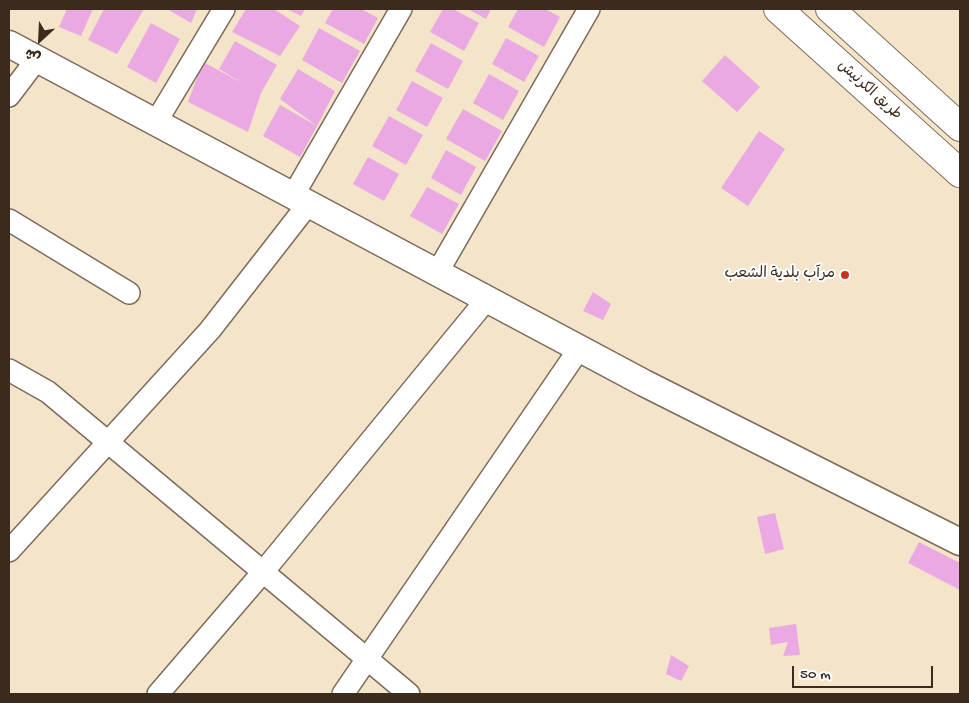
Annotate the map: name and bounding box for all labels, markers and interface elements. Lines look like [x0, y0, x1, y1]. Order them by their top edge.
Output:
north arrow [15, 15, 65, 65]
text: ش [23, 43, 44, 65]
street label: طريق الكرنيش [833, 57, 905, 125]
place label: مرآب بلدية الشعب [725, 266, 835, 284]
marker: مرآب بلدية الشعب [839, 269, 851, 281]
scale bar [794, 656, 935, 688]
text: 50 m [800, 666, 831, 684]

